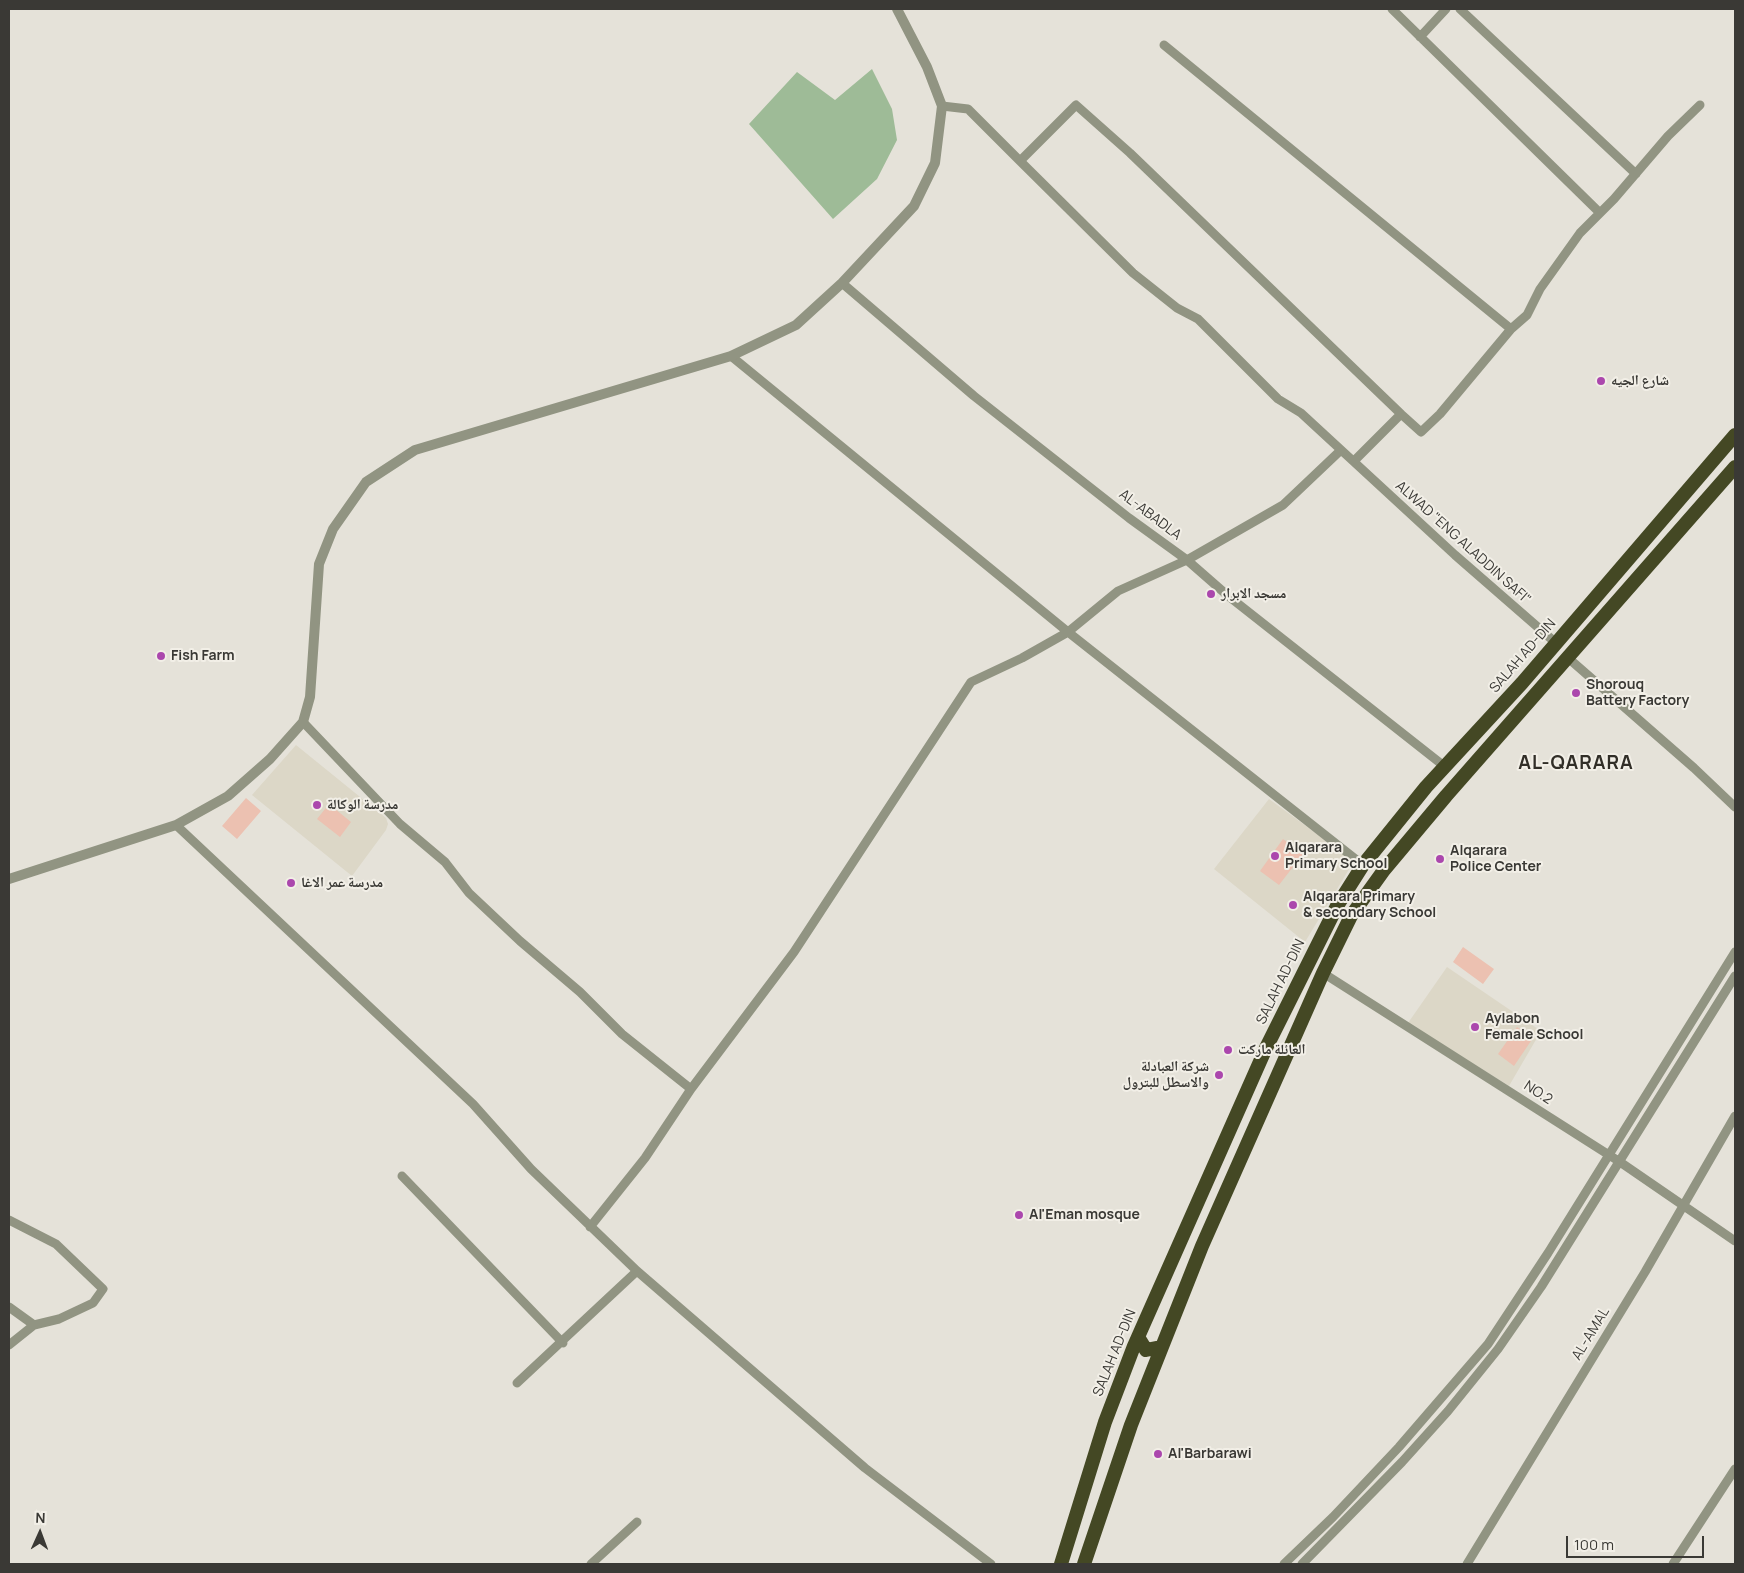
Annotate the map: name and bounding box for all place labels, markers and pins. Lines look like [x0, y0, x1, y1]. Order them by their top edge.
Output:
place label: شارع الجيه [1611, 373, 1669, 389]
marker: شارع الجيه [1595, 375, 1607, 387]
place label: مسجد الابرار [1221, 586, 1286, 602]
marker: مسجد الابرار [1205, 588, 1217, 600]
place label: Fish Farm [171, 648, 235, 664]
marker: Fish Farm [155, 650, 167, 662]
place label: Shorouq Battery Factory [1586, 677, 1689, 710]
marker: Shorouq Battery Factory [1570, 687, 1582, 699]
place label: مدرسة الوكالة [327, 797, 398, 813]
marker: مدرسة الوكالة [311, 799, 323, 811]
place label: Alqarara Primary School [1285, 840, 1387, 872]
place label: Alqarara Police Center [1450, 843, 1541, 876]
marker: Alqarara Primary School [1269, 850, 1281, 862]
marker: Alqarara Police Center [1434, 853, 1446, 865]
place label: مدرسة عمر الاغا [301, 875, 383, 891]
marker: مدرسة عمر الاغا [285, 877, 297, 889]
place label: Alqarara Primary & secondary School [1303, 889, 1436, 922]
marker: Alqarara Primary & secondary School [1287, 899, 1299, 911]
place label: Aylabon Female School [1485, 1011, 1583, 1044]
marker: Aylabon Female School [1469, 1021, 1481, 1033]
place label: العائلة ماركت [1238, 1042, 1305, 1058]
marker: العائلة ماركت [1222, 1044, 1234, 1056]
place label: شركة العبادلة والاسطل للبترول [1123, 1059, 1209, 1092]
marker: شركة العبادلة والاسطل للبترول [1213, 1069, 1225, 1081]
place label: Al'Eman mosque [1029, 1207, 1140, 1223]
marker: Al'Eman mosque [1013, 1209, 1025, 1221]
place label: Al'Barbarawi [1168, 1446, 1252, 1462]
marker: Al'Barbarawi [1152, 1448, 1164, 1460]

